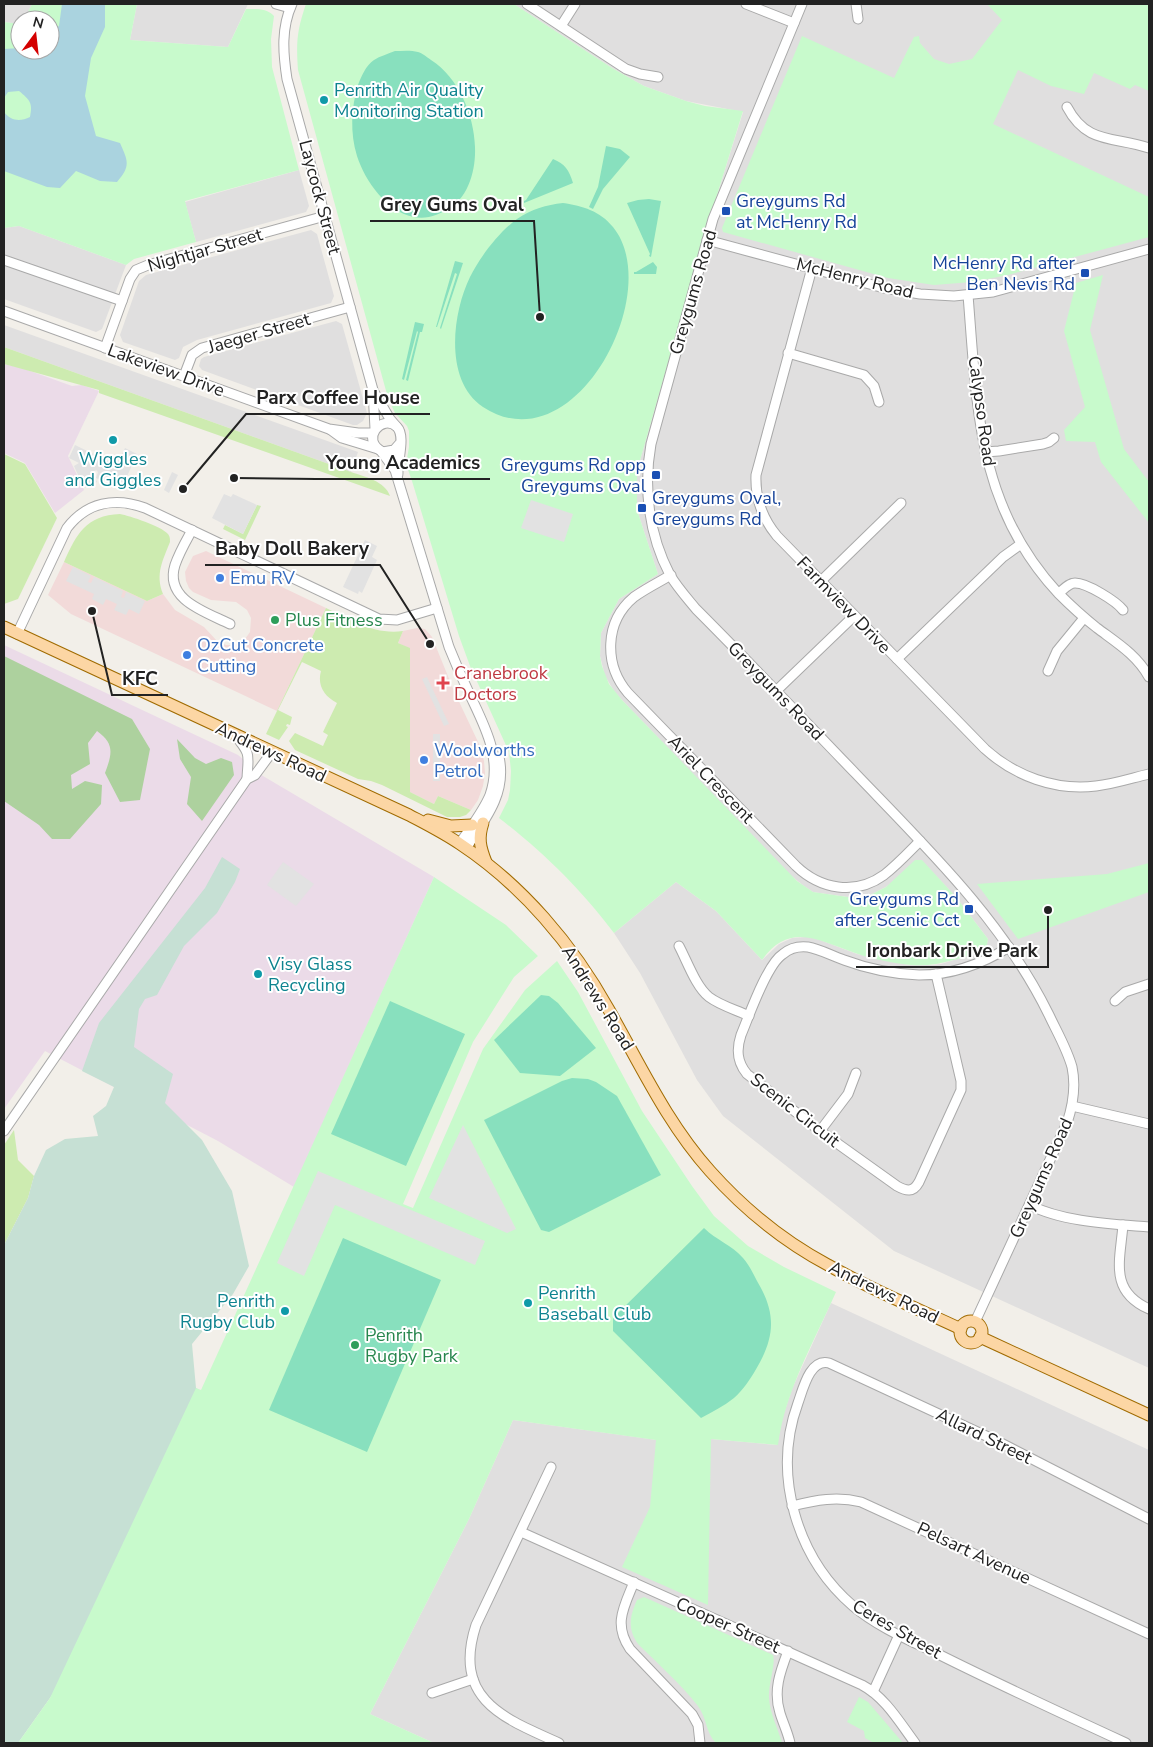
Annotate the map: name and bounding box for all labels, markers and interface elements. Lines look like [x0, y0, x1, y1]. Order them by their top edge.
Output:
north arrow [10, 10, 60, 60]
text: N [31, 12, 46, 33]
place label: Penrith Air Quality Monitoring Station [334, 78, 484, 123]
marker: Penrith Air Quality Monitoring Station [318, 94, 330, 106]
street label: Laycock Street [293, 137, 347, 258]
callout: Grey Gums Oval [370, 187, 534, 221]
place label: Greygums Rd at McHenry Rd [736, 189, 857, 234]
text: Grey Gums Oval [380, 192, 524, 218]
marker: Greygums Rd at McHenry Rd [720, 205, 732, 217]
street label: Nightjar Street [145, 222, 266, 278]
street label: Greygums Road [664, 227, 722, 357]
place label: McHenry Rd after Ben Nevis Rd [933, 251, 1076, 296]
street label: McHenry Road [794, 252, 916, 304]
marker: McHenry Rd after Ben Nevis Rd [1079, 267, 1091, 279]
street label: Jaeger Street [204, 307, 314, 359]
street label: Lakeview Drive [104, 338, 228, 402]
street label: Calypso Road [962, 354, 1002, 468]
callout: Parx Coffee House [246, 380, 430, 414]
text: Parx Coffee House [256, 385, 420, 411]
marker: Wiggles and Giggles [107, 434, 119, 446]
callout: Young Academics [316, 445, 490, 479]
place label: Wiggles and Giggles [65, 447, 161, 492]
text: Young Academics [325, 450, 480, 476]
place label: Greygums Rd opp Greygums Oval [501, 453, 647, 498]
marker: Greygums Rd opp Greygums Oval [650, 469, 662, 481]
place label: Greygums Oval, Greygums Rd [652, 486, 781, 531]
marker: Greygums Oval, Greygums Rd [636, 502, 648, 514]
callout: Baby Doll Bakery [205, 531, 380, 565]
text: Baby Doll Bakery [215, 536, 370, 562]
street label: Farmview Drive [792, 551, 896, 659]
place label: Emu RV [230, 566, 295, 590]
marker: Emu RV [214, 572, 226, 584]
place label: Plus Fitness [285, 608, 383, 632]
marker: Plus Fitness [269, 614, 281, 626]
place label: OzCut Concrete Cutting [197, 633, 324, 678]
street label: Greygums Road [722, 636, 830, 746]
marker: OzCut Concrete Cutting [181, 649, 193, 661]
callout: KFC [112, 661, 168, 695]
place label: Cranebrook Doctors [454, 661, 549, 706]
text: KFC [122, 666, 158, 692]
marker: Cranebrook Doctors [436, 676, 450, 690]
street label: Andrews Road [212, 716, 330, 788]
street label: Ariel Crescent [663, 730, 760, 829]
place label: Woolworths Petrol [434, 738, 535, 783]
marker: Woolworths Petrol [418, 754, 430, 766]
place label: Greygums Rd after Scenic Cct [835, 887, 960, 932]
marker: Greygums Rd after Scenic Cct [963, 903, 975, 915]
callout: Ironbark Drive Park [856, 933, 1048, 967]
text: Ironbark Drive Park [866, 938, 1038, 964]
street label: Andrews Road [556, 941, 640, 1055]
place label: Visy Glass Recycling [267, 952, 352, 997]
marker: Visy Glass Recycling [252, 968, 264, 980]
street label: Scenic Circuit [745, 1067, 845, 1153]
street label: Greygums Road [1004, 1114, 1078, 1242]
street label: Andrews Road [825, 1255, 943, 1329]
place label: Penrith Baseball Club [538, 1281, 651, 1326]
place label: Penrith Rugby Club [180, 1289, 275, 1334]
marker: Penrith Baseball Club [522, 1297, 534, 1309]
marker: Penrith Rugby Club [279, 1305, 291, 1317]
place label: Penrith Rugby Park [365, 1323, 459, 1368]
marker: Penrith Rugby Park [349, 1339, 361, 1351]
street label: Allard Street [932, 1402, 1037, 1470]
street label: Pelsart Avenue [913, 1516, 1035, 1590]
street label: Cooper Street [672, 1591, 785, 1659]
street label: Ceres Street [848, 1594, 947, 1665]

